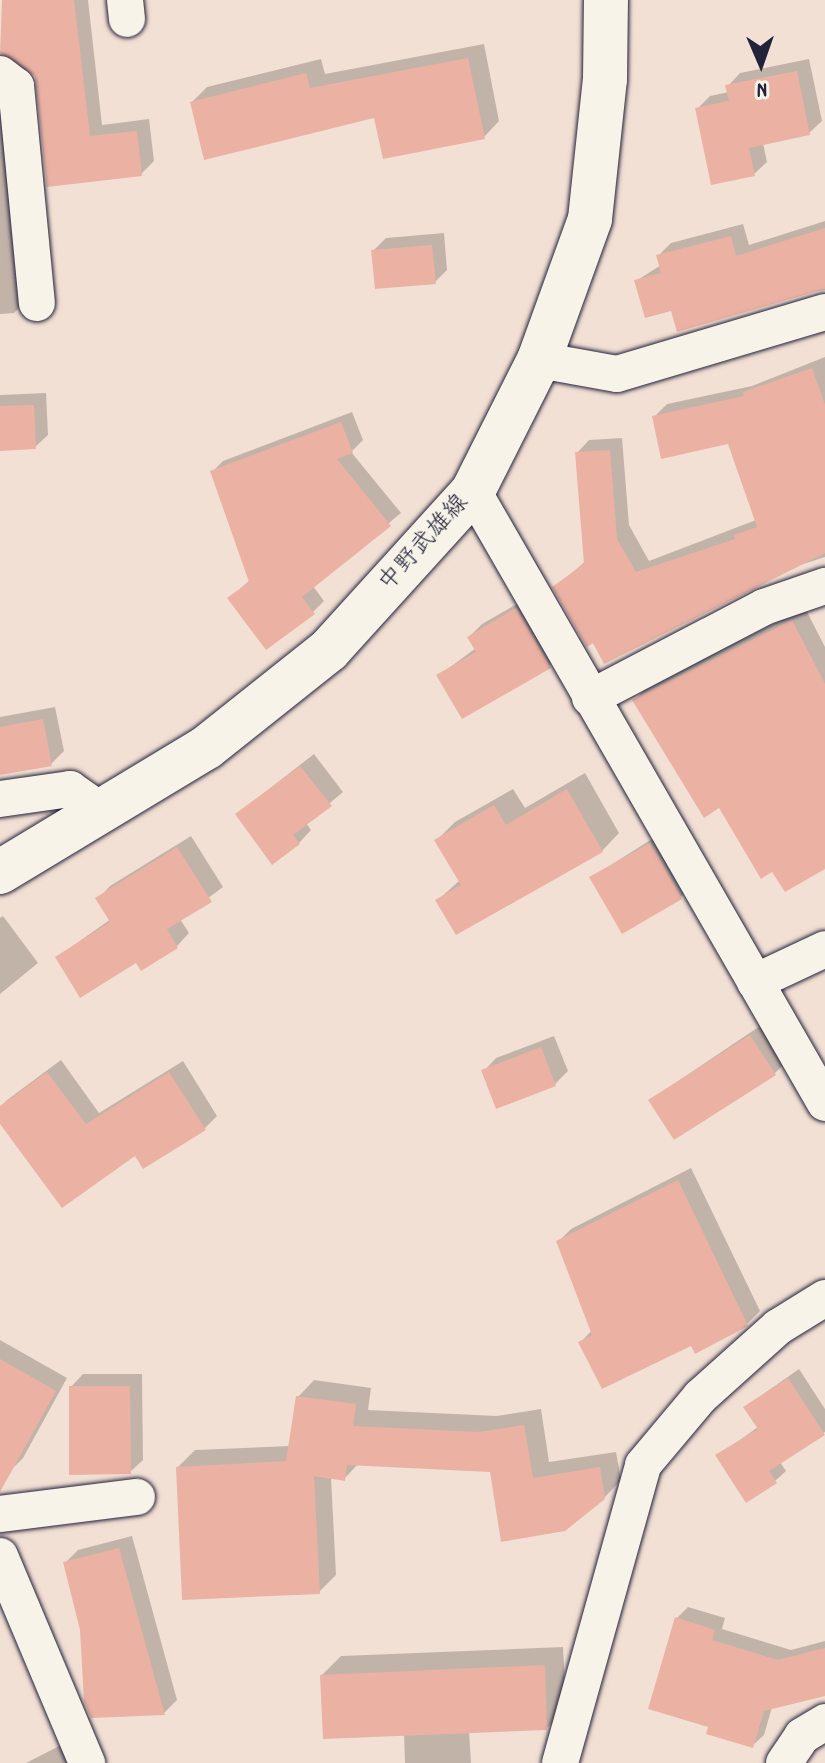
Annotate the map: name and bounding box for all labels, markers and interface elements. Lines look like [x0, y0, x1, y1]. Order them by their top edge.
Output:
north arrow [721, 24, 801, 104]
text: N [756, 73, 768, 104]
street label: 中野武雄線 [374, 490, 476, 598]

